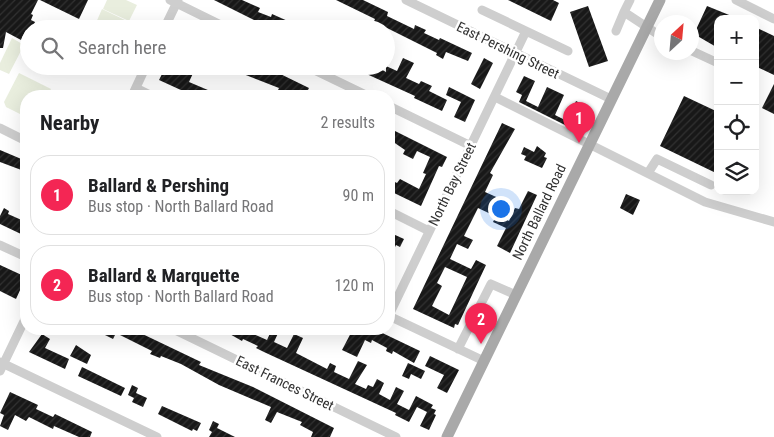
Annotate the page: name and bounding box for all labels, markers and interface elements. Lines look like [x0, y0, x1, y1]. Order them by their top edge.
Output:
north arrow [654, 15, 699, 60]
map controls [714, 15, 759, 195]
button: + [714, 15, 759, 60]
street label: East Pershing Street [454, 18, 562, 82]
search box [20, 20, 395, 75]
icon: search [38, 34, 66, 62]
text: Search here [78, 36, 166, 59]
button: − [714, 60, 759, 105]
pin: 1 [563, 102, 595, 143]
button: locate [714, 105, 759, 150]
text: Nearby [40, 111, 99, 135]
text: 2 results [320, 113, 375, 132]
street label: North Bay Street [425, 140, 479, 228]
button: layers [714, 150, 759, 195]
street label: North Ballard Road [509, 162, 569, 262]
text: Ballard & Pershing [88, 174, 229, 197]
text: 1 [53, 186, 61, 205]
text: 90 m [342, 186, 374, 205]
your location [488, 196, 514, 222]
text: Bus stop · North Ballard Road [88, 197, 274, 216]
text: Ballard & Marquette [88, 264, 240, 287]
text: 2 [53, 276, 61, 295]
text: 120 m [335, 276, 374, 295]
text: Bus stop · North Ballard Road [88, 287, 274, 306]
pin: 2 [465, 303, 497, 344]
street label: East Frances Street [233, 352, 337, 414]

